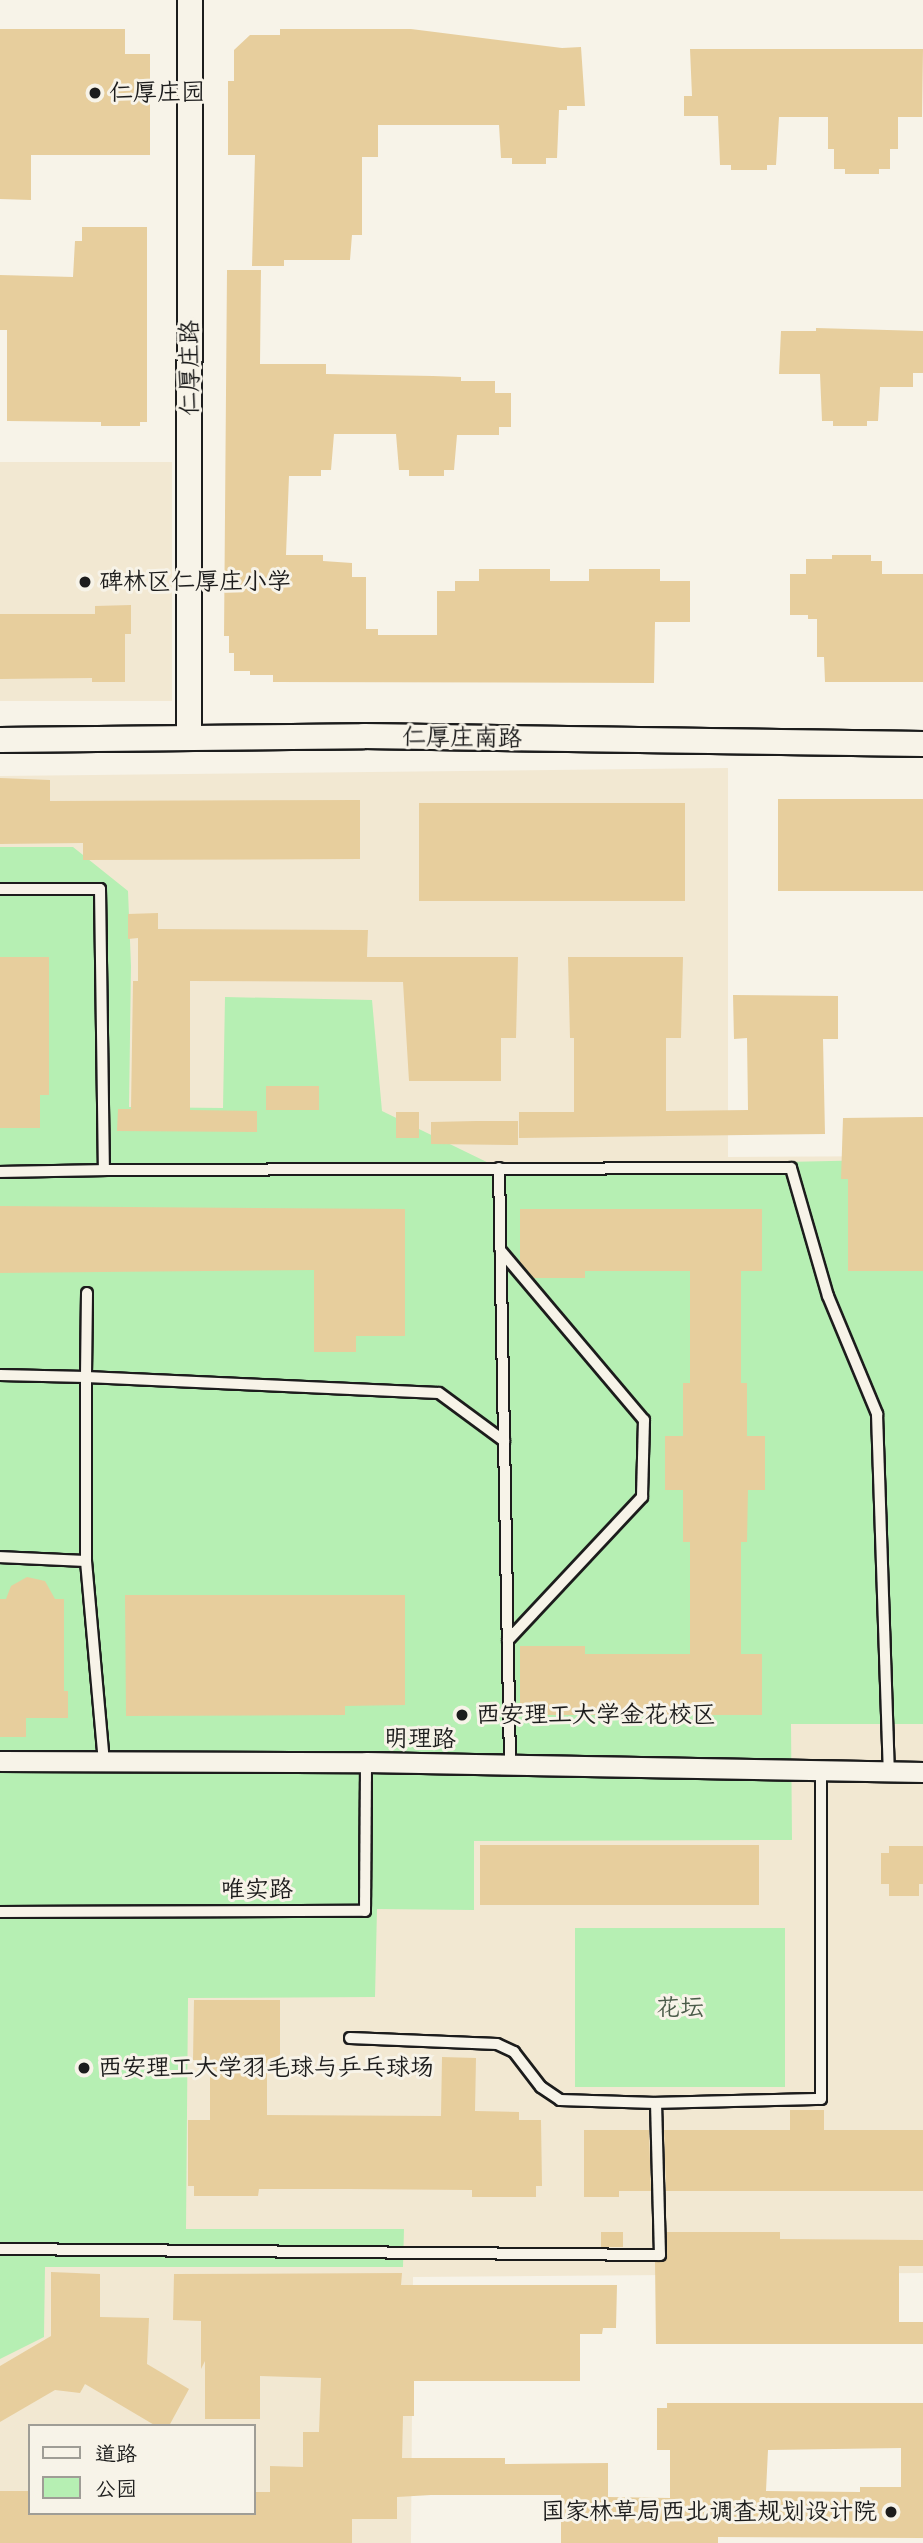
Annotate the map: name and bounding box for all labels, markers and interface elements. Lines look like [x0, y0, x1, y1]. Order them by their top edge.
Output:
place label: 仁厚庄园 [109, 79, 205, 107]
marker: 仁厚庄园 [87, 85, 103, 101]
street label: 仁厚庄路 [176, 320, 204, 416]
place label: 碑林区仁厚庄小学 [99, 568, 291, 596]
marker: 碑林区仁厚庄小学 [77, 574, 93, 590]
street label: 仁厚庄南路 [402, 723, 522, 753]
place label: 西安理工大学金花校区 [476, 1701, 716, 1729]
marker: 西安理工大学金花校区 [454, 1707, 470, 1723]
street label: 明理路 [384, 1724, 456, 1754]
street label: 唯实路 [221, 1876, 293, 1904]
park label: 花坛 [656, 1994, 704, 2022]
place label: 西安理工大学羽毛球与乒乓球场 [98, 2054, 434, 2082]
marker: 西安理工大学羽毛球与乒乓球场 [76, 2060, 92, 2076]
legend [28, 2424, 256, 2515]
text: 道路 [95, 2442, 137, 2466]
text: 公园 [95, 2477, 137, 2501]
place label: 国家林草局西北调查规划设计院 [541, 2498, 877, 2526]
marker: 国家林草局西北调查规划设计院 [883, 2504, 899, 2520]

